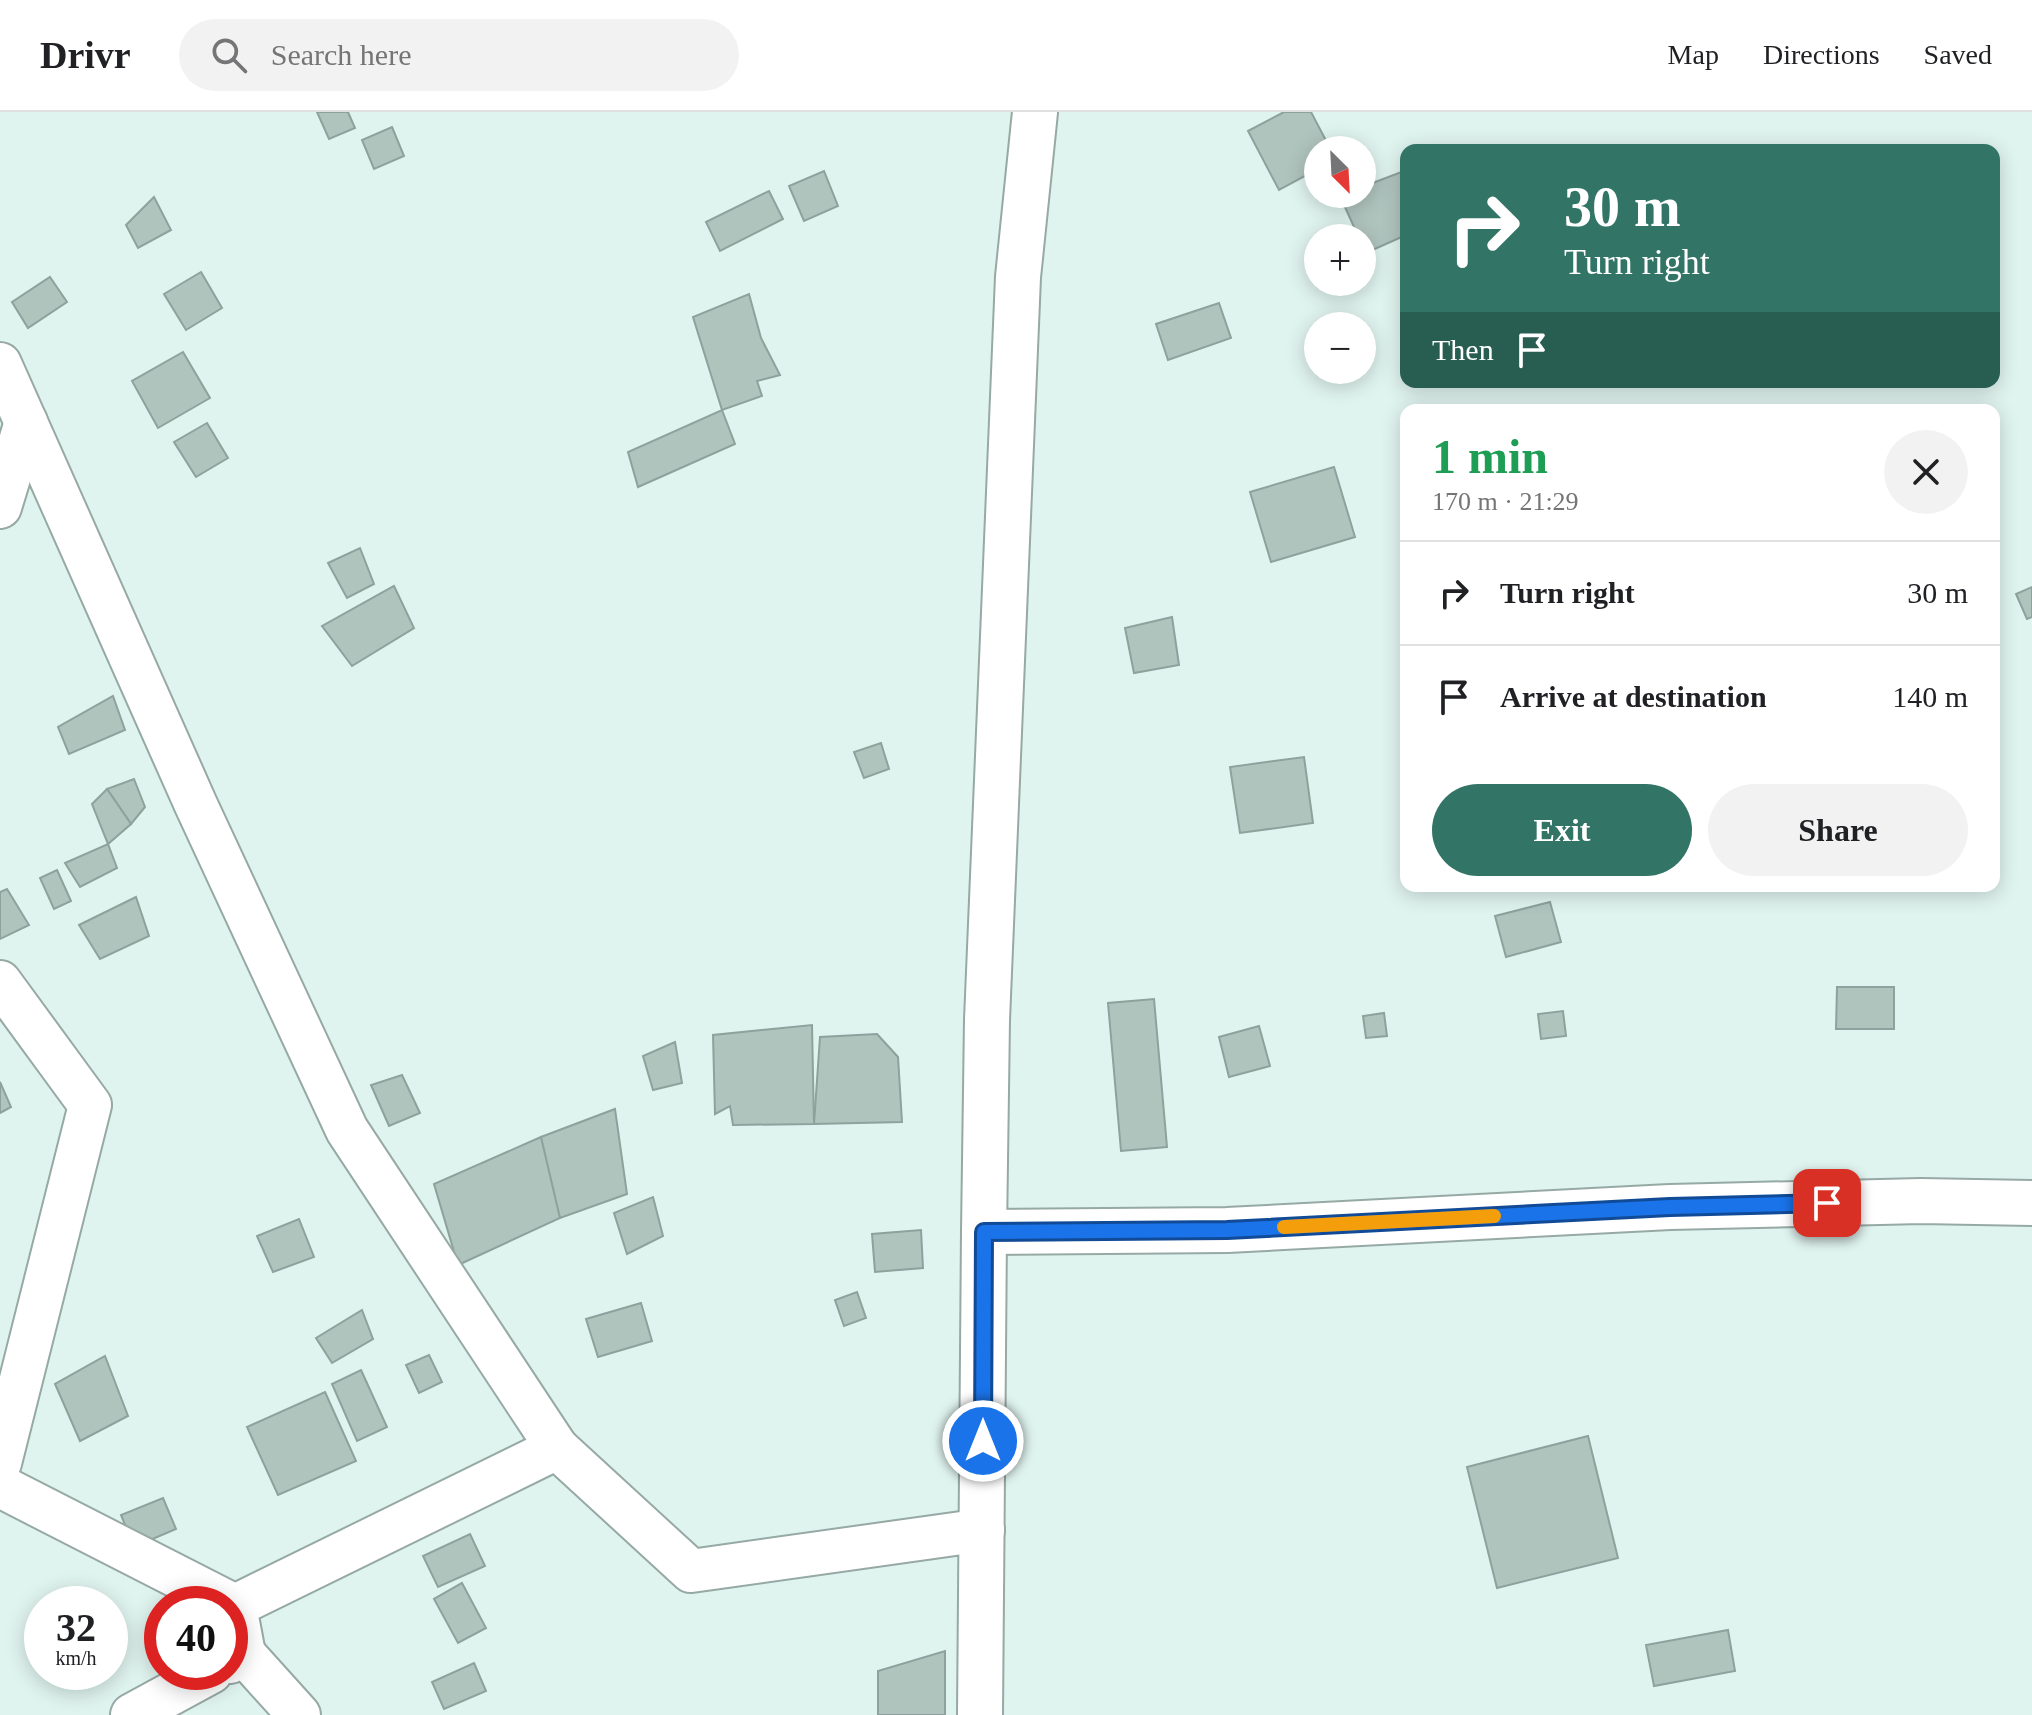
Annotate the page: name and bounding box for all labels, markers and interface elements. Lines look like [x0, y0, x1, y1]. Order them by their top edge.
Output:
search box [179, 19, 739, 91]
icon: search [207, 33, 251, 77]
text: Drivr [40, 34, 131, 76]
text: Search here [271, 38, 411, 71]
text: Map [1668, 39, 1719, 70]
text: Directions [1763, 39, 1880, 70]
text: Saved [1924, 39, 1992, 70]
north arrow [1304, 136, 1376, 208]
map controls [1304, 136, 1376, 384]
icon: right [1432, 176, 1536, 280]
text: 30 m [1564, 176, 1681, 238]
button: + [1304, 224, 1376, 296]
text: Turn right [1564, 242, 1710, 282]
button: − [1304, 312, 1376, 384]
icon: arrive [1510, 328, 1554, 372]
text: Then [1432, 333, 1494, 366]
text: 1 min [1432, 430, 1548, 483]
button: close [1884, 430, 1968, 514]
text: 170 m · 21:29 [1432, 487, 1579, 516]
icon: right [1432, 571, 1476, 615]
text: Turn right [1500, 576, 1635, 609]
text: 30 m [1907, 576, 1968, 609]
icon: arrive [1432, 675, 1476, 719]
text: Arrive at destination [1500, 680, 1767, 713]
text: 140 m [1892, 680, 1968, 713]
button: Exit [1432, 784, 1692, 876]
button: Share [1708, 784, 1968, 876]
pin [1793, 1169, 1861, 1237]
icon: arrive [1805, 1181, 1849, 1225]
position arrow [941, 1399, 1025, 1483]
speed limit sign: 40 [144, 1586, 248, 1690]
text: 32 [56, 1605, 96, 1650]
text: km/h [55, 1647, 97, 1669]

